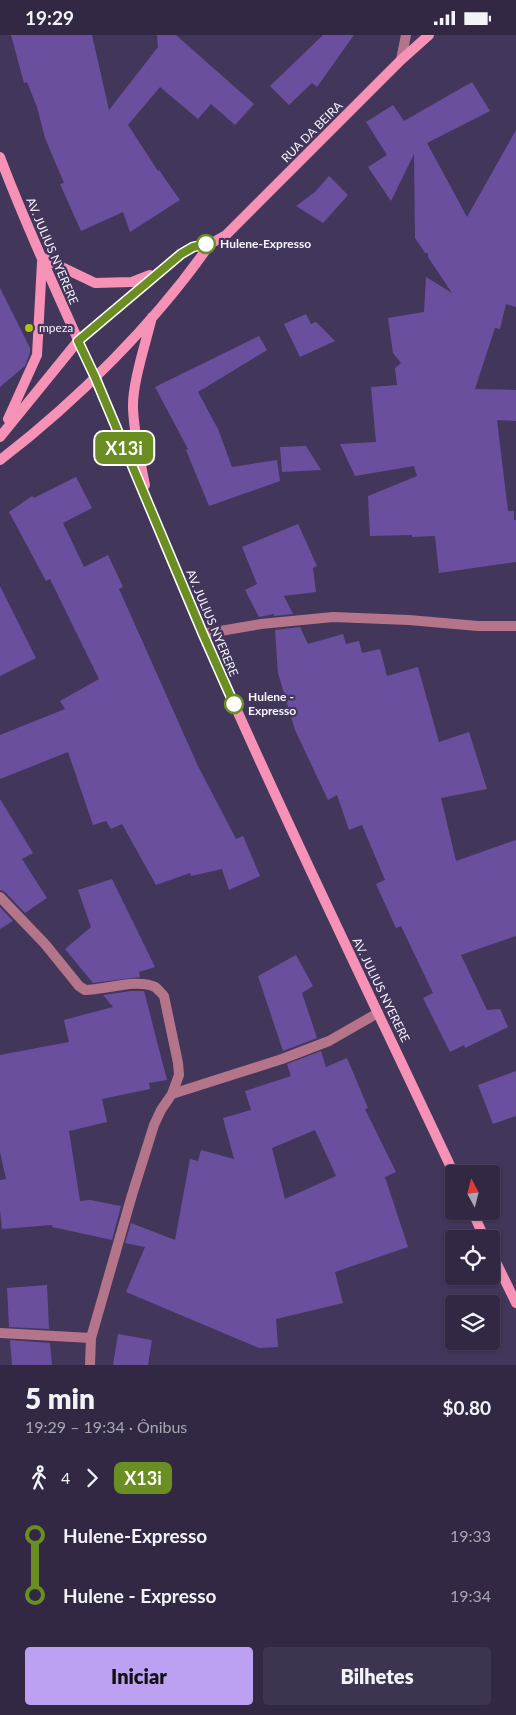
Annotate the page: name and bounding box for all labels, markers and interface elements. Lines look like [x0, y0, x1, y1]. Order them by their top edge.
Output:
text: 19:29 [25, 6, 74, 29]
street label: RUA DA BEIRA [278, 97, 346, 165]
street label: AV. JULIUS NYERERE [23, 195, 82, 307]
marker: Hulene-Expresso [196, 234, 216, 254]
place label: Hulene-Expresso [220, 236, 311, 251]
place label: mpeza [39, 320, 73, 335]
marker: mpeza [23, 322, 35, 334]
line badge: X13i [89, 432, 159, 464]
text: X13i [105, 437, 143, 459]
street label: AV. JULIUS NYERERE [183, 567, 242, 679]
place label: Hulene - Expresso [248, 689, 296, 718]
marker: Hulene - Expresso [224, 694, 244, 714]
street label: AV. JULIUS NYERERE [350, 935, 413, 1045]
north arrow [445, 1165, 500, 1220]
map controls [445, 1165, 500, 1350]
button: locate [445, 1230, 500, 1285]
button: layers [445, 1295, 500, 1350]
text: 5 min [25, 1381, 95, 1415]
text: $0.80 [442, 1396, 491, 1419]
text: 19:29 – 19:34 · Ônibus [25, 1417, 187, 1436]
icon: walk [25, 1464, 53, 1492]
icon: forward [78, 1464, 106, 1492]
text: X13i [124, 1467, 162, 1489]
text: 4 [61, 1468, 70, 1487]
text: Hulene-Expresso [63, 1524, 207, 1547]
text: 19:33 [450, 1526, 491, 1545]
text: Hulene - Expresso [63, 1584, 216, 1607]
text: 19:34 [450, 1586, 491, 1605]
button: Iniciar [25, 1647, 253, 1705]
button: Bilhetes [263, 1647, 491, 1705]

